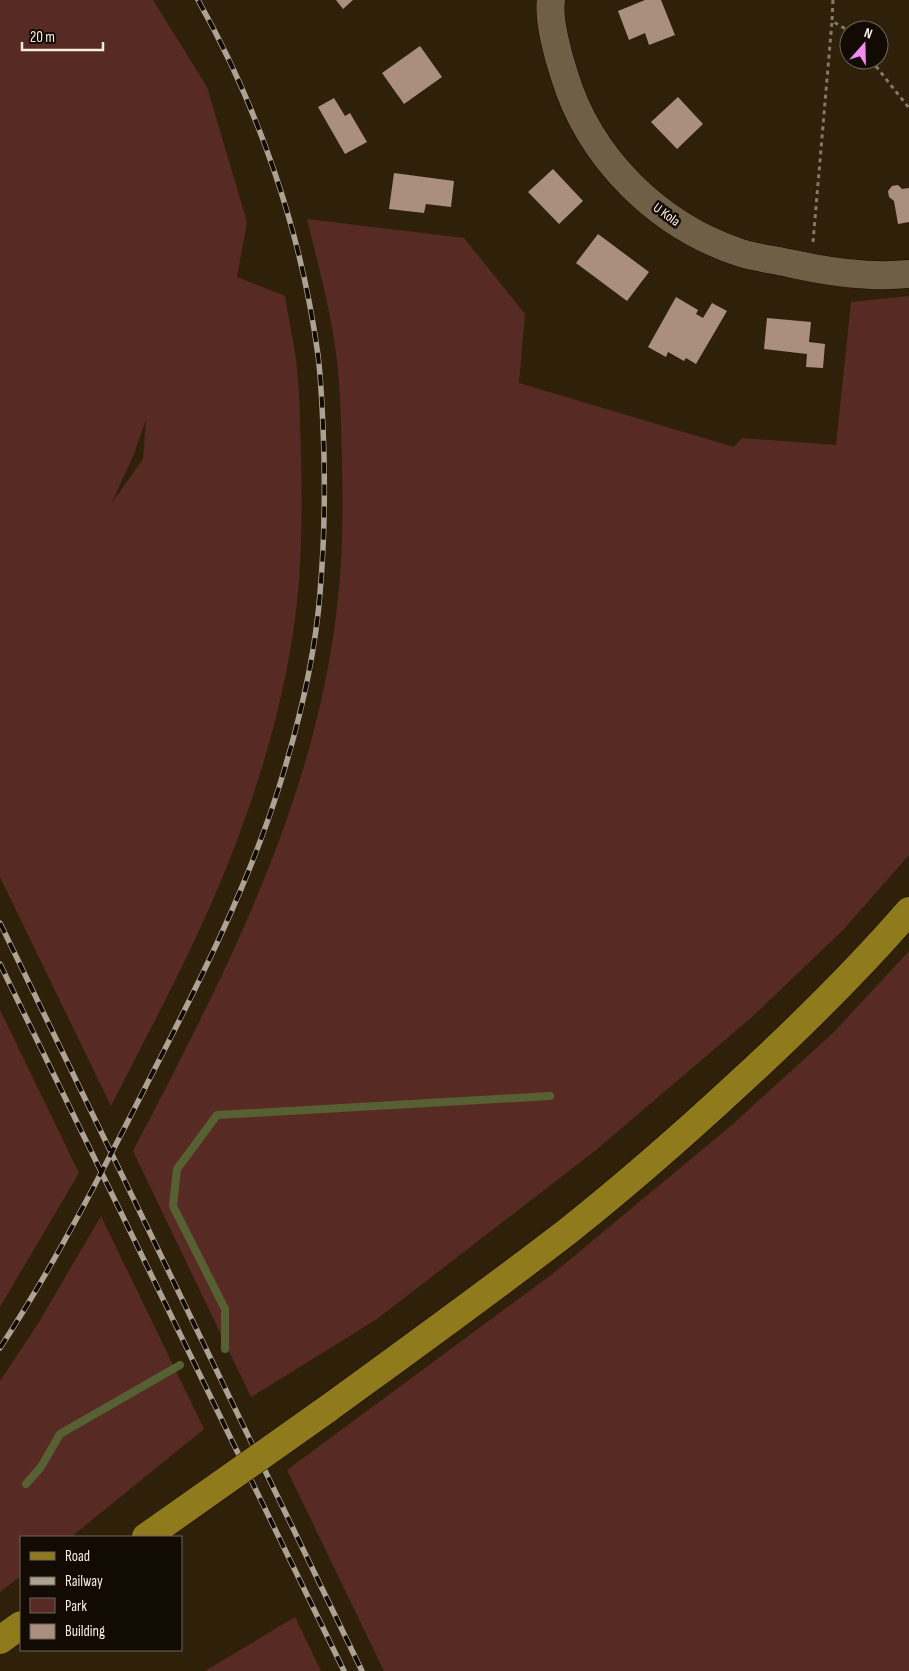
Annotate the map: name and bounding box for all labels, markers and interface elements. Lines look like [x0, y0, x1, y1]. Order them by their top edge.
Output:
scale bar [22, 20, 104, 52]
north arrow [839, 20, 889, 70]
text: N [862, 24, 875, 43]
text: 20 m [30, 28, 55, 47]
street label: U Kola [650, 199, 683, 230]
legend [20, 1536, 182, 1651]
text: Road [65, 1547, 90, 1566]
text: Railway [65, 1572, 103, 1591]
text: Park [65, 1597, 87, 1616]
text: Building [65, 1622, 105, 1641]

